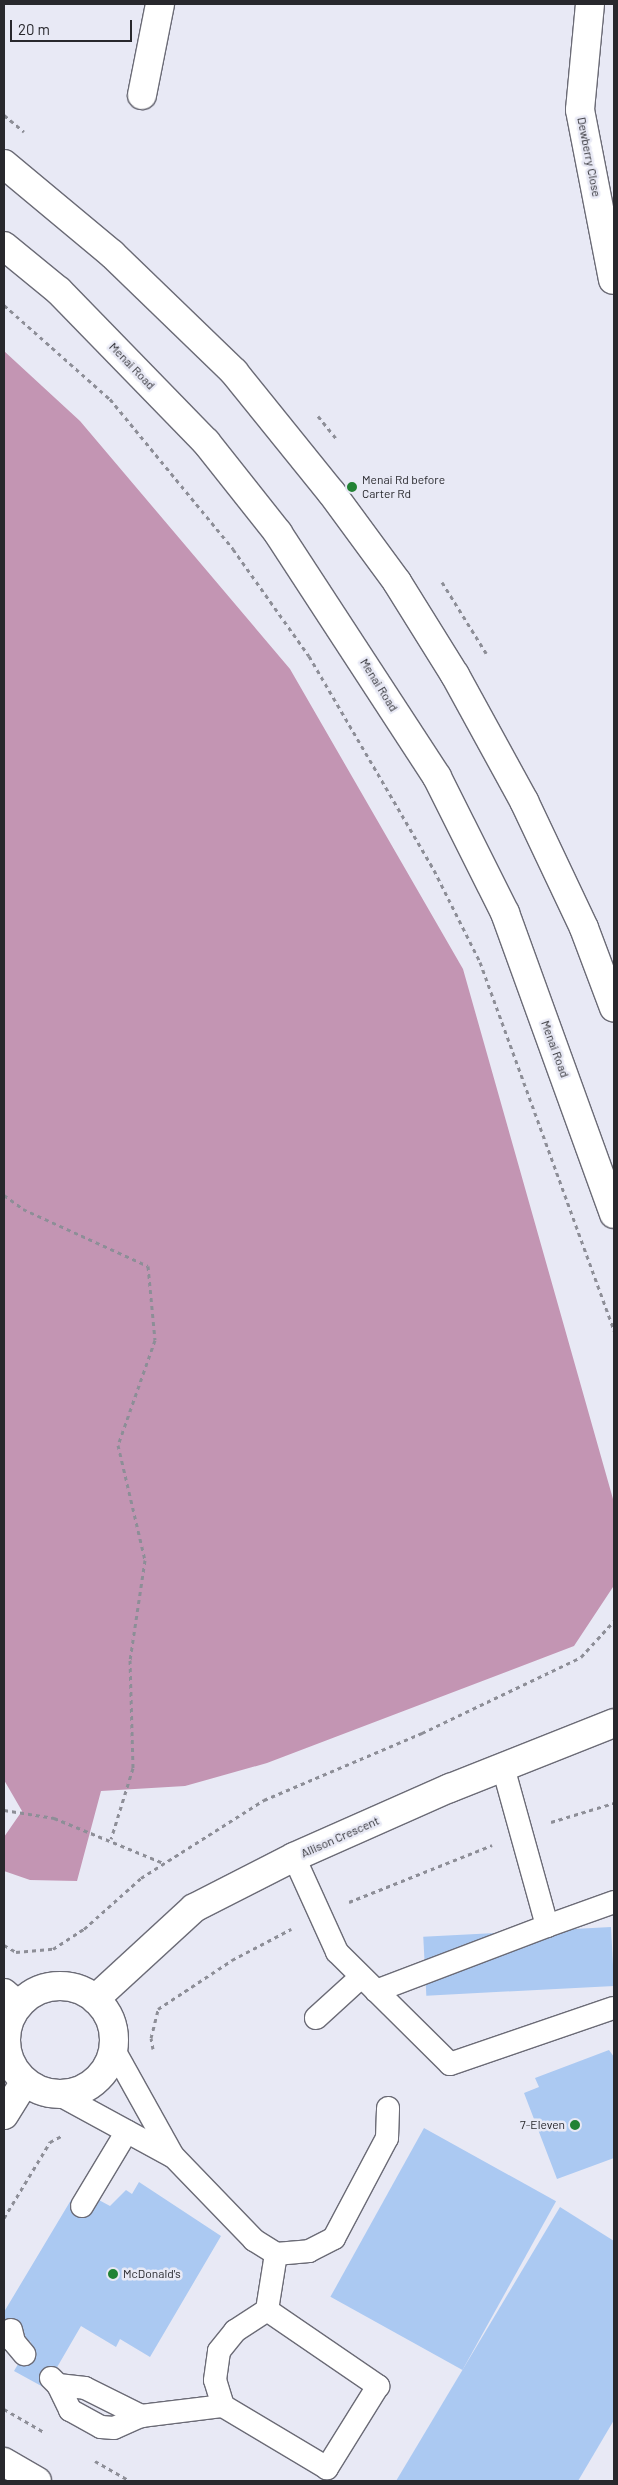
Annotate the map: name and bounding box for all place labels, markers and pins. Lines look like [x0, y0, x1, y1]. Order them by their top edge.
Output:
place label: Menai Rd before Carter Rd [362, 473, 445, 501]
marker: Menai Rd before Carter Rd [346, 481, 358, 493]
place label: 7-Eleven [520, 2118, 565, 2132]
marker: 7-Eleven [569, 2119, 581, 2131]
place label: McDonald's [123, 2267, 181, 2281]
marker: McDonald's [107, 2268, 119, 2280]

